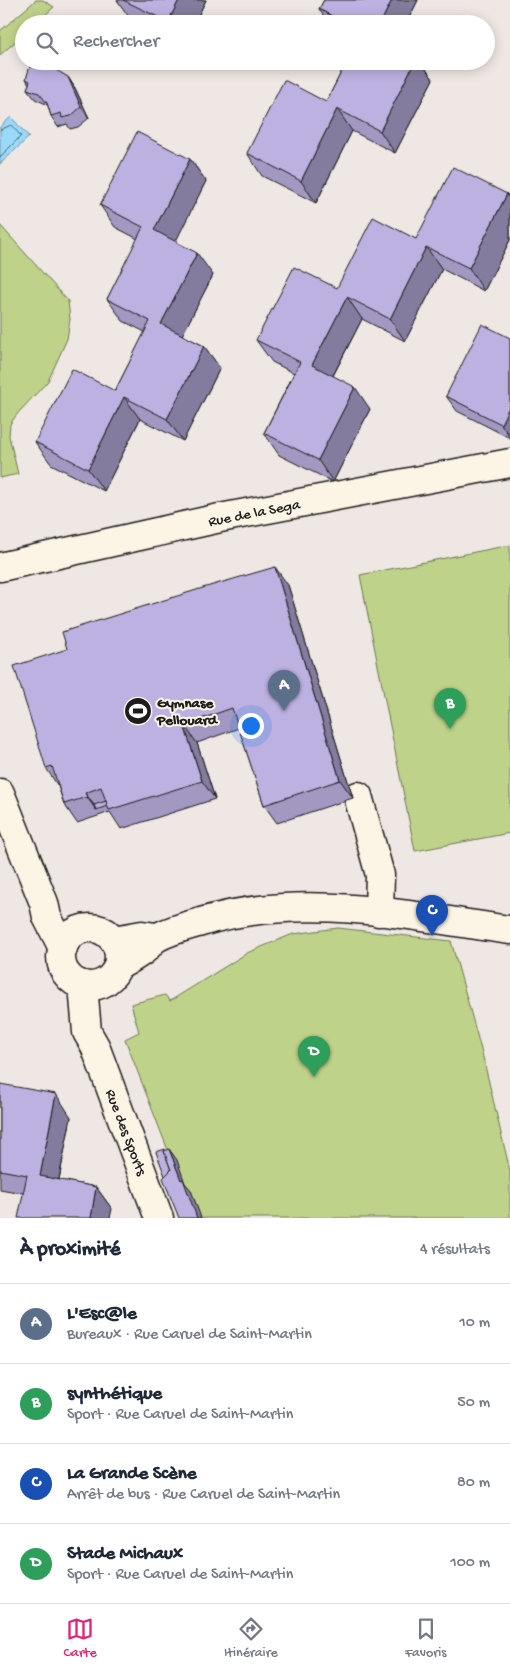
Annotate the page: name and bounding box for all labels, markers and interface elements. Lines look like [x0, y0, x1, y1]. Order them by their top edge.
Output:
search box [15, 15, 495, 70]
icon: search [33, 29, 61, 57]
text: Rechercher [73, 31, 159, 54]
street label: Rue de la Sega [207, 496, 302, 532]
pin: A [268, 670, 300, 711]
pin: B [434, 688, 466, 729]
place label: Gymnase Pellouard [156, 695, 219, 730]
sports icon: Gymnase Pellouard [123, 696, 153, 726]
your location [238, 713, 264, 739]
pin: C [416, 895, 448, 936]
pin: D [298, 1036, 330, 1077]
street label: Rue des Sports [100, 1087, 150, 1179]
text: À proximité [20, 1238, 121, 1263]
text: 4 résultats [420, 1241, 490, 1260]
text: L'Esc@le [67, 1303, 137, 1326]
text: A [31, 1314, 41, 1333]
text: 10 m [459, 1314, 490, 1333]
text: Bureaux · Rue Caruel de Saint-Martin [67, 1326, 312, 1345]
text: synthétique [67, 1383, 162, 1406]
text: B [32, 1394, 40, 1413]
text: 50 m [457, 1394, 490, 1413]
text: Sport · Rue Caruel de Saint-Martin [67, 1406, 293, 1425]
text: La Grande Scène [67, 1463, 197, 1486]
text: C [32, 1474, 40, 1493]
text: 80 m [457, 1474, 490, 1493]
text: Arrêt de bus · Rue Caruel de Saint-Martin [67, 1486, 340, 1505]
text: Stade Michaux [67, 1543, 183, 1566]
text: D [31, 1554, 41, 1573]
text: 100 m [450, 1554, 490, 1573]
text: Sport · Rue Caruel de Saint-Martin [67, 1566, 293, 1585]
tab: Carte [64, 1615, 97, 1662]
tab: Itinéraire [224, 1615, 278, 1662]
tab: Favoris [405, 1615, 446, 1662]

